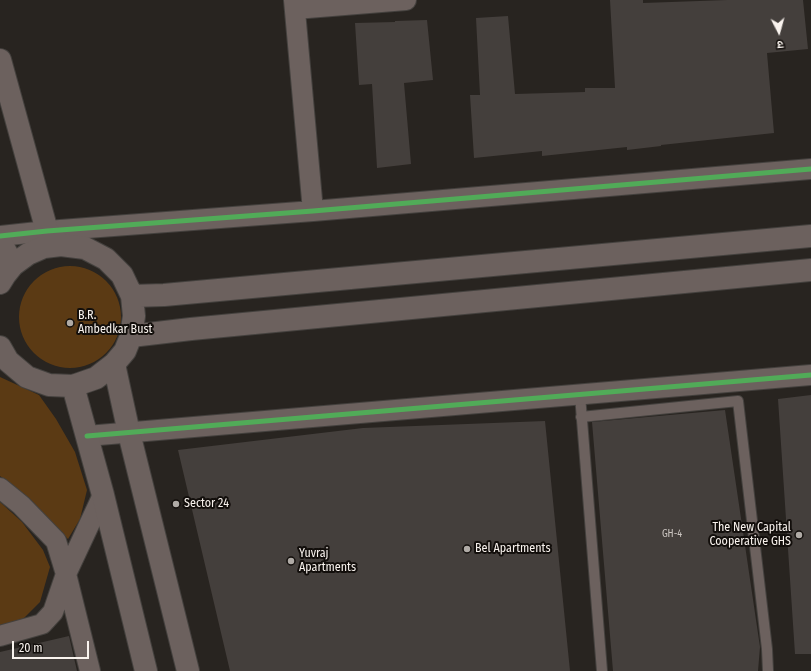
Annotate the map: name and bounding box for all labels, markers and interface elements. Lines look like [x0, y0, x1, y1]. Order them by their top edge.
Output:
north arrow [759, 12, 799, 52]
text: उ [776, 38, 784, 51]
place label: B.R. Ambedkar Bust [78, 309, 152, 337]
marker: B.R. Ambedkar Bust [65, 318, 75, 328]
place label: Sector 24 [184, 497, 229, 511]
marker: Sector 24 [171, 499, 181, 509]
place label: The New Capital Cooperative GHS [709, 521, 791, 549]
house number: GH-4 [662, 528, 682, 540]
marker: The New Capital Cooperative GHS [794, 530, 804, 540]
place label: Bel Apartments [475, 542, 551, 556]
marker: Bel Apartments [462, 544, 472, 554]
place label: Yuvraj Apartments [299, 547, 356, 575]
marker: Yuvraj Apartments [286, 556, 296, 566]
scale bar [14, 633, 91, 659]
text: 20 m [19, 641, 43, 655]

